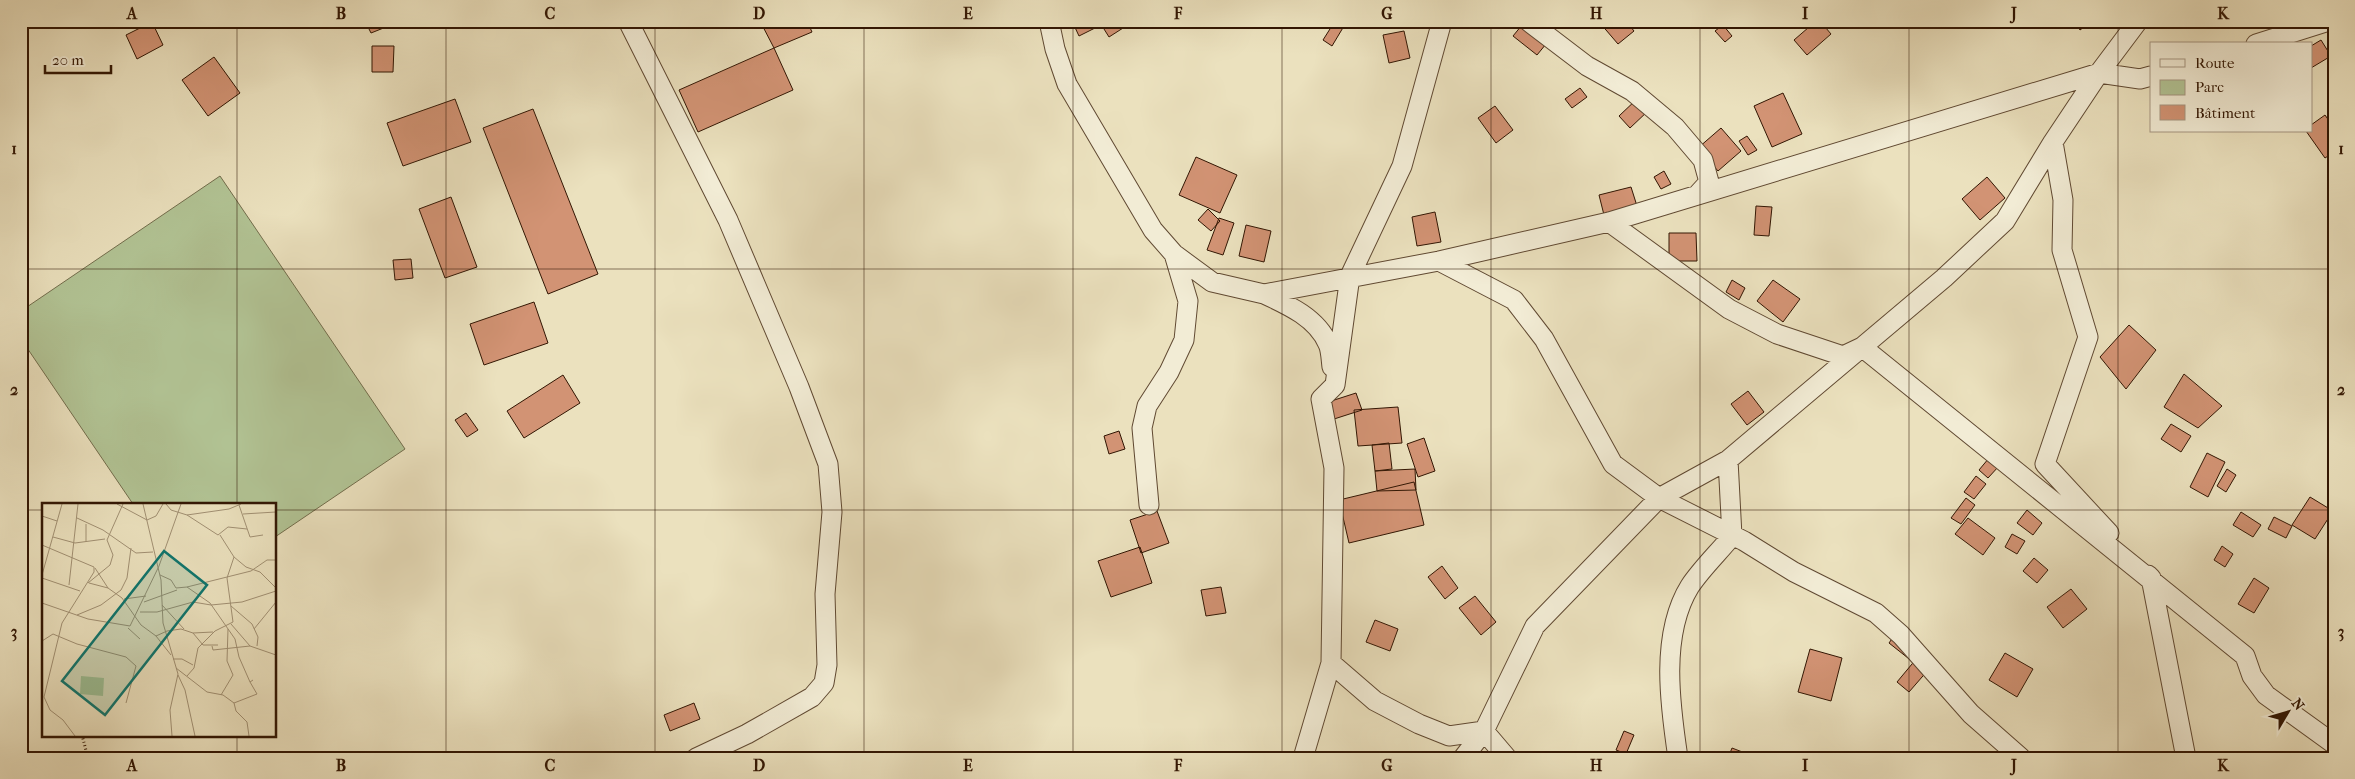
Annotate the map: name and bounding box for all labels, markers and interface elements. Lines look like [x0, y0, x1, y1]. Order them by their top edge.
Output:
text: A [126, 4, 138, 23]
text: B [336, 4, 346, 23]
text: C [545, 4, 556, 23]
text: D [753, 4, 765, 23]
text: E [963, 4, 973, 23]
text: F [1173, 4, 1183, 23]
text: G [1381, 4, 1393, 23]
text: H [1590, 4, 1603, 23]
text: I [1802, 4, 1809, 23]
text: J [2009, 4, 2017, 24]
text: K [2217, 4, 2230, 23]
scale bar [45, 42, 111, 74]
legend [2150, 42, 2312, 132]
text: 20 m [52, 51, 84, 69]
text: Route [2195, 54, 2235, 72]
text: Parc [2195, 78, 2224, 96]
text: Bâtiment [2195, 104, 2256, 122]
text: 1 [11, 139, 17, 158]
text: 1 [2338, 139, 2344, 158]
text: 2 [10, 380, 18, 399]
text: 2 [2337, 380, 2345, 399]
inset map [42, 503, 276, 736]
text: 3 [11, 622, 17, 642]
text: 3 [2338, 622, 2344, 642]
north arrow [2262, 686, 2312, 736]
text: N [2288, 695, 2308, 714]
text: A [126, 756, 138, 775]
text: B [336, 756, 346, 775]
text: C [545, 756, 556, 775]
text: D [753, 756, 765, 775]
text: E [963, 756, 973, 775]
text: F [1173, 756, 1183, 775]
text: G [1381, 756, 1393, 775]
text: H [1590, 756, 1603, 775]
text: I [1802, 756, 1809, 775]
text: J [2009, 756, 2017, 776]
text: K [2217, 756, 2230, 775]

